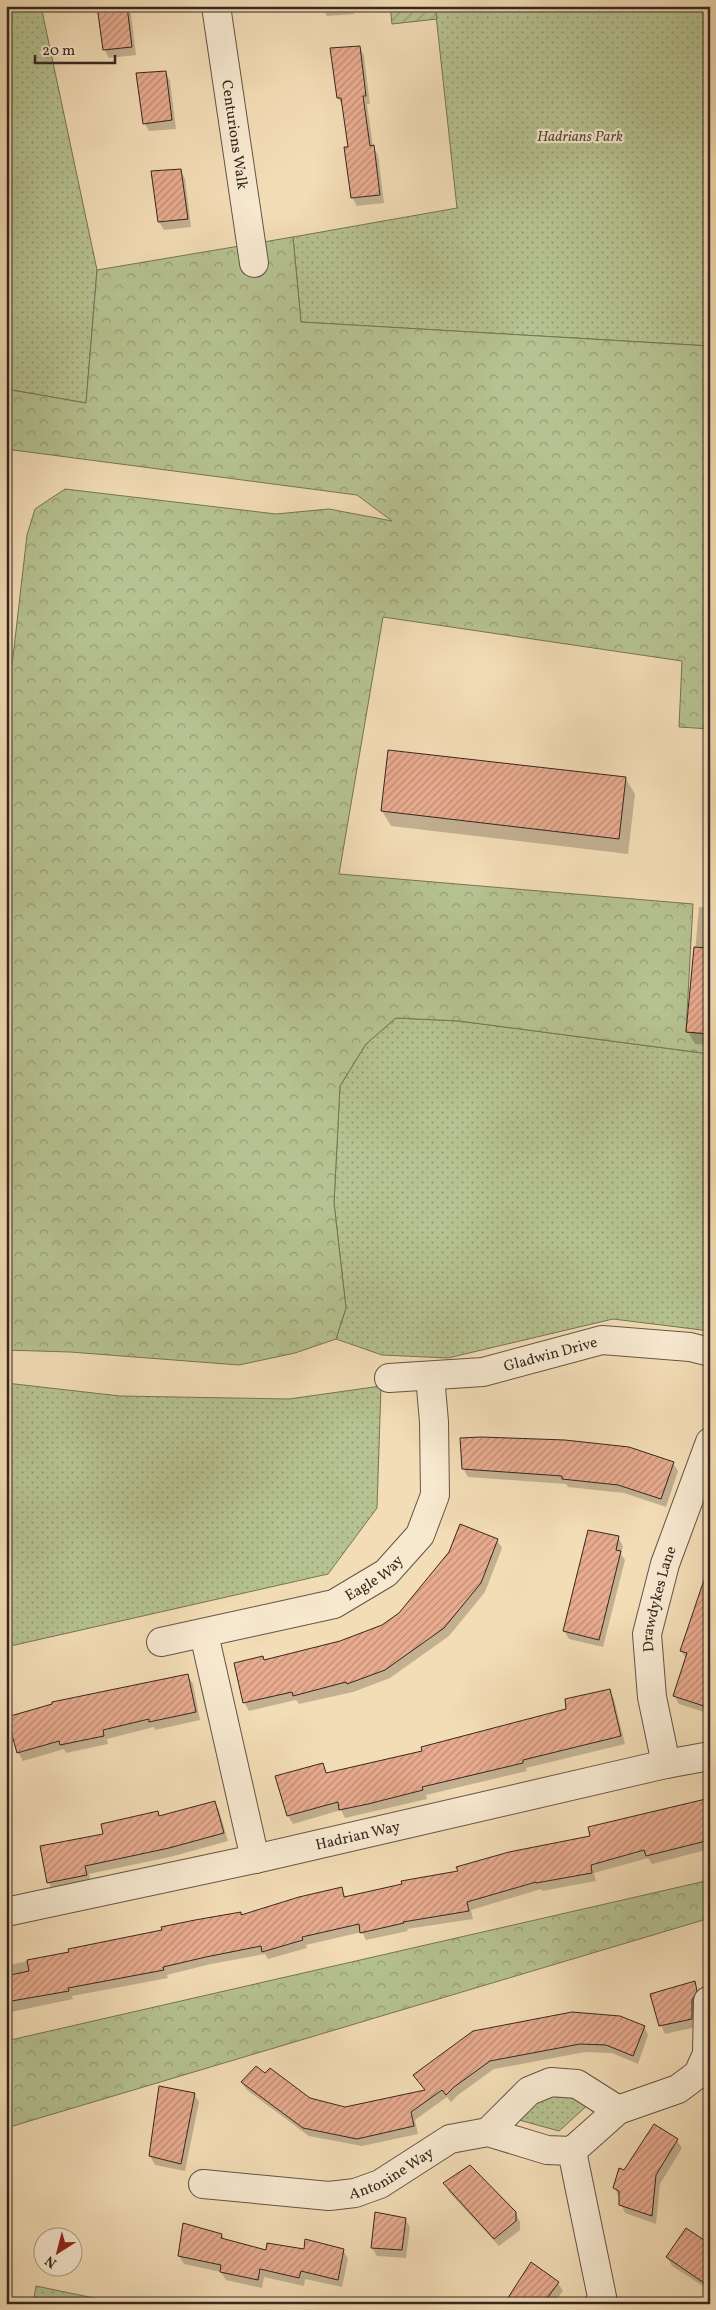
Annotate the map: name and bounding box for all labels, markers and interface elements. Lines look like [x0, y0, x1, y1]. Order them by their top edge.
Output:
scale bar [35, 32, 115, 64]
text: 20 m [42, 41, 75, 62]
street label: Centurions Walk [215, 79, 252, 191]
park label: Hadrians Park [537, 127, 623, 148]
street label: Gladwin Drive [502, 1333, 600, 1378]
street label: Drawdykes Lane [638, 1544, 683, 1653]
street label: Eagle Way [342, 1551, 409, 1607]
street label: Hadrian Way [314, 1817, 402, 1857]
street label: Antonine Way [348, 2143, 438, 2206]
north arrow [32, 2228, 82, 2278]
text: N [42, 2251, 61, 2272]

